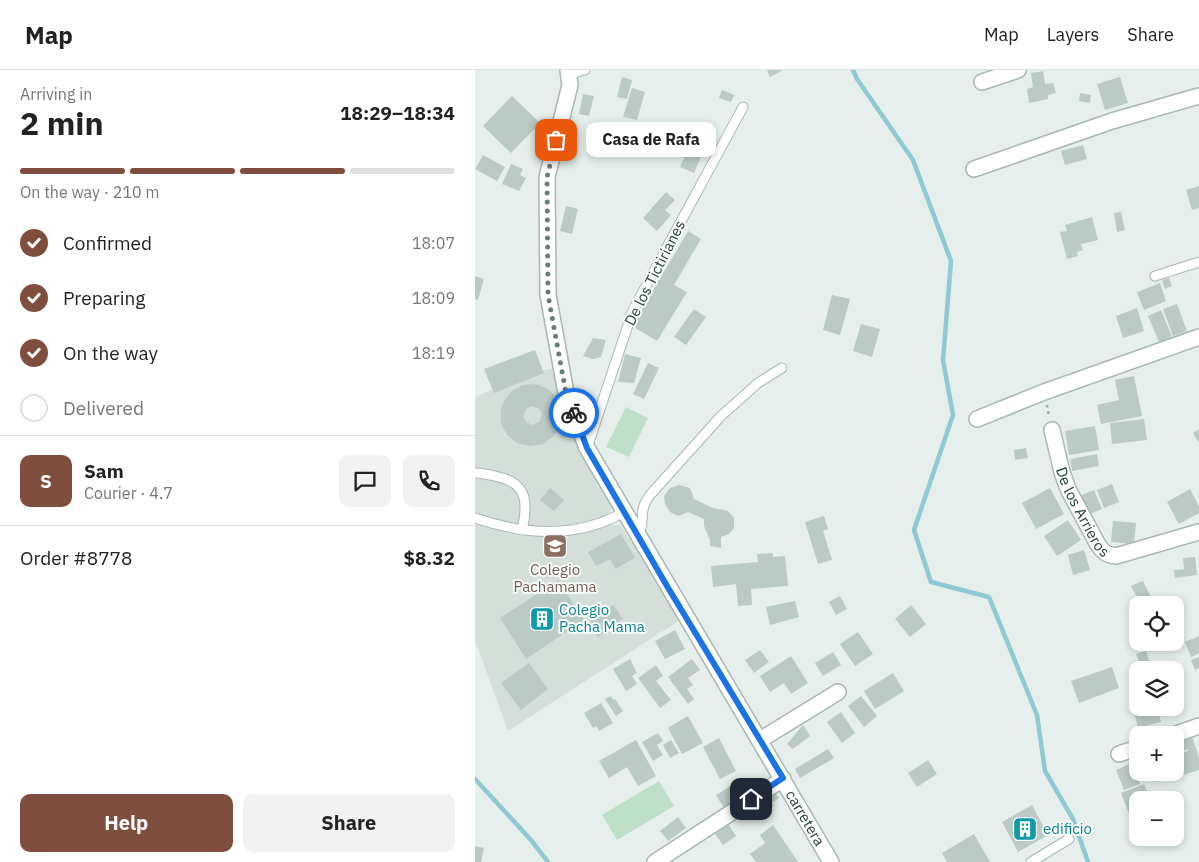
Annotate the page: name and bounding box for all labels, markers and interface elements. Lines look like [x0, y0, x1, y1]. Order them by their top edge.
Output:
text: Map [25, 19, 73, 51]
text: Map [984, 23, 1019, 46]
text: Layers [1047, 23, 1099, 46]
text: Share [1127, 23, 1174, 46]
text: Arriving in [20, 84, 92, 104]
text: 18:29–18:34 [340, 101, 455, 125]
text: 2 min [20, 102, 104, 144]
pin [535, 119, 577, 161]
callout: Casa de Rafa [586, 122, 716, 158]
icon: bag [542, 126, 570, 154]
text: Casa de Rafa [602, 129, 700, 149]
text: On the way · 210 m [20, 182, 159, 202]
street label: De los Tictirianes [620, 217, 689, 328]
icon: check [20, 229, 48, 257]
text: Confirmed [63, 231, 152, 255]
text: 18:07 [412, 233, 455, 253]
icon: check [20, 284, 48, 312]
text: Preparing [63, 286, 145, 310]
text: 18:09 [412, 288, 455, 308]
icon: check [20, 339, 48, 367]
text: On the way [63, 341, 158, 365]
text: 18:19 [412, 343, 455, 363]
courier [549, 388, 599, 438]
text: Delivered [63, 396, 144, 420]
icon: bike [560, 399, 588, 427]
button: chat [339, 455, 391, 507]
button: phone [403, 455, 455, 507]
text: Sam [84, 459, 124, 483]
street label: De los Arrieros [1052, 464, 1113, 561]
text: S [40, 469, 52, 493]
text: Courier · 4.7 [84, 483, 173, 503]
school or university icon: Colegio Pachamama [542, 533, 568, 559]
text: Order #8778 [20, 546, 132, 570]
text: $8.32 [403, 546, 455, 570]
place label: Colegio Pachamama [513, 560, 597, 596]
map controls [1129, 596, 1184, 846]
button: locate [1129, 596, 1184, 651]
place label: Colegio Pacha Mama [559, 600, 645, 636]
building icon: Colegio Pacha Mama [529, 606, 555, 632]
button: layers [1129, 661, 1184, 716]
button: + [1129, 726, 1184, 781]
pin [730, 778, 772, 820]
icon: home [737, 785, 765, 813]
street label: carretera [782, 786, 829, 849]
button: − [1129, 791, 1184, 846]
button: Help [20, 794, 233, 852]
button: Share [243, 794, 455, 852]
building icon: edificio [1012, 816, 1038, 842]
place label: edificio [1043, 819, 1092, 838]

